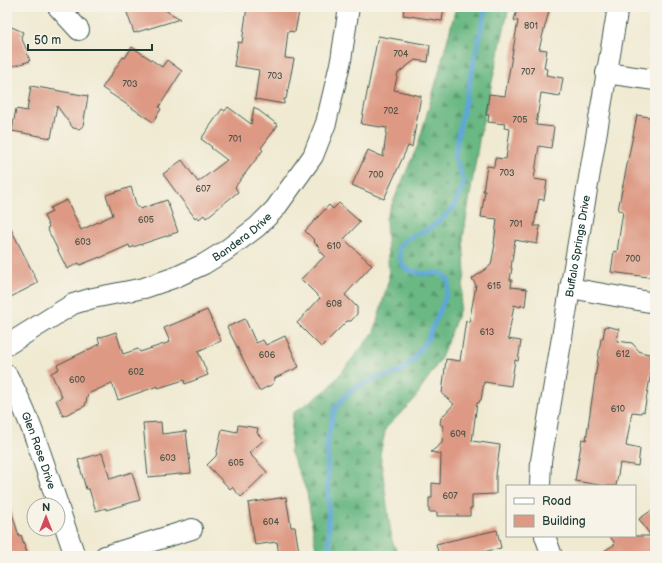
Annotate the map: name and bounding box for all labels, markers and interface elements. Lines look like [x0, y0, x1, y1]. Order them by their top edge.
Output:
house number: 801 [524, 21, 538, 32]
scale bar [28, 26, 152, 52]
text: 50 m [34, 33, 61, 48]
house number: 704 [393, 49, 409, 60]
house number: 707 [521, 67, 536, 78]
house number: 703 [267, 71, 283, 82]
house number: 703 [122, 79, 138, 90]
house number: 702 [383, 106, 399, 117]
house number: 705 [513, 115, 527, 126]
house number: 701 [228, 134, 242, 145]
house number: 703 [499, 168, 515, 179]
house number: 700 [368, 170, 384, 181]
house number: 607 [195, 184, 211, 195]
street label: Buffalo Springs Drive [563, 194, 593, 298]
street label: Bandera Drive [210, 210, 275, 264]
house number: 605 [138, 215, 154, 226]
house number: 701 [509, 219, 523, 230]
house number: 603 [75, 237, 92, 248]
house number: 610 [327, 241, 341, 252]
house number: 700 [625, 254, 641, 265]
house number: 615 [487, 281, 501, 292]
house number: 608 [326, 299, 342, 310]
house number: 613 [480, 327, 495, 338]
house number: 612 [616, 349, 631, 360]
house number: 606 [259, 350, 276, 361]
house number: 602 [128, 367, 145, 378]
house number: 600 [69, 375, 85, 386]
house number: 610 [611, 404, 625, 415]
street label: Glen Rose Drive [19, 410, 58, 491]
house number: 609 [450, 429, 466, 440]
house number: 603 [160, 453, 177, 464]
house number: 605 [228, 458, 244, 469]
legend [506, 485, 636, 537]
house number: 607 [442, 491, 458, 502]
text: Road [542, 494, 571, 509]
north arrow [26, 497, 66, 537]
text: N [42, 501, 50, 514]
text: Building [542, 514, 586, 529]
house number: 604 [263, 517, 280, 528]

